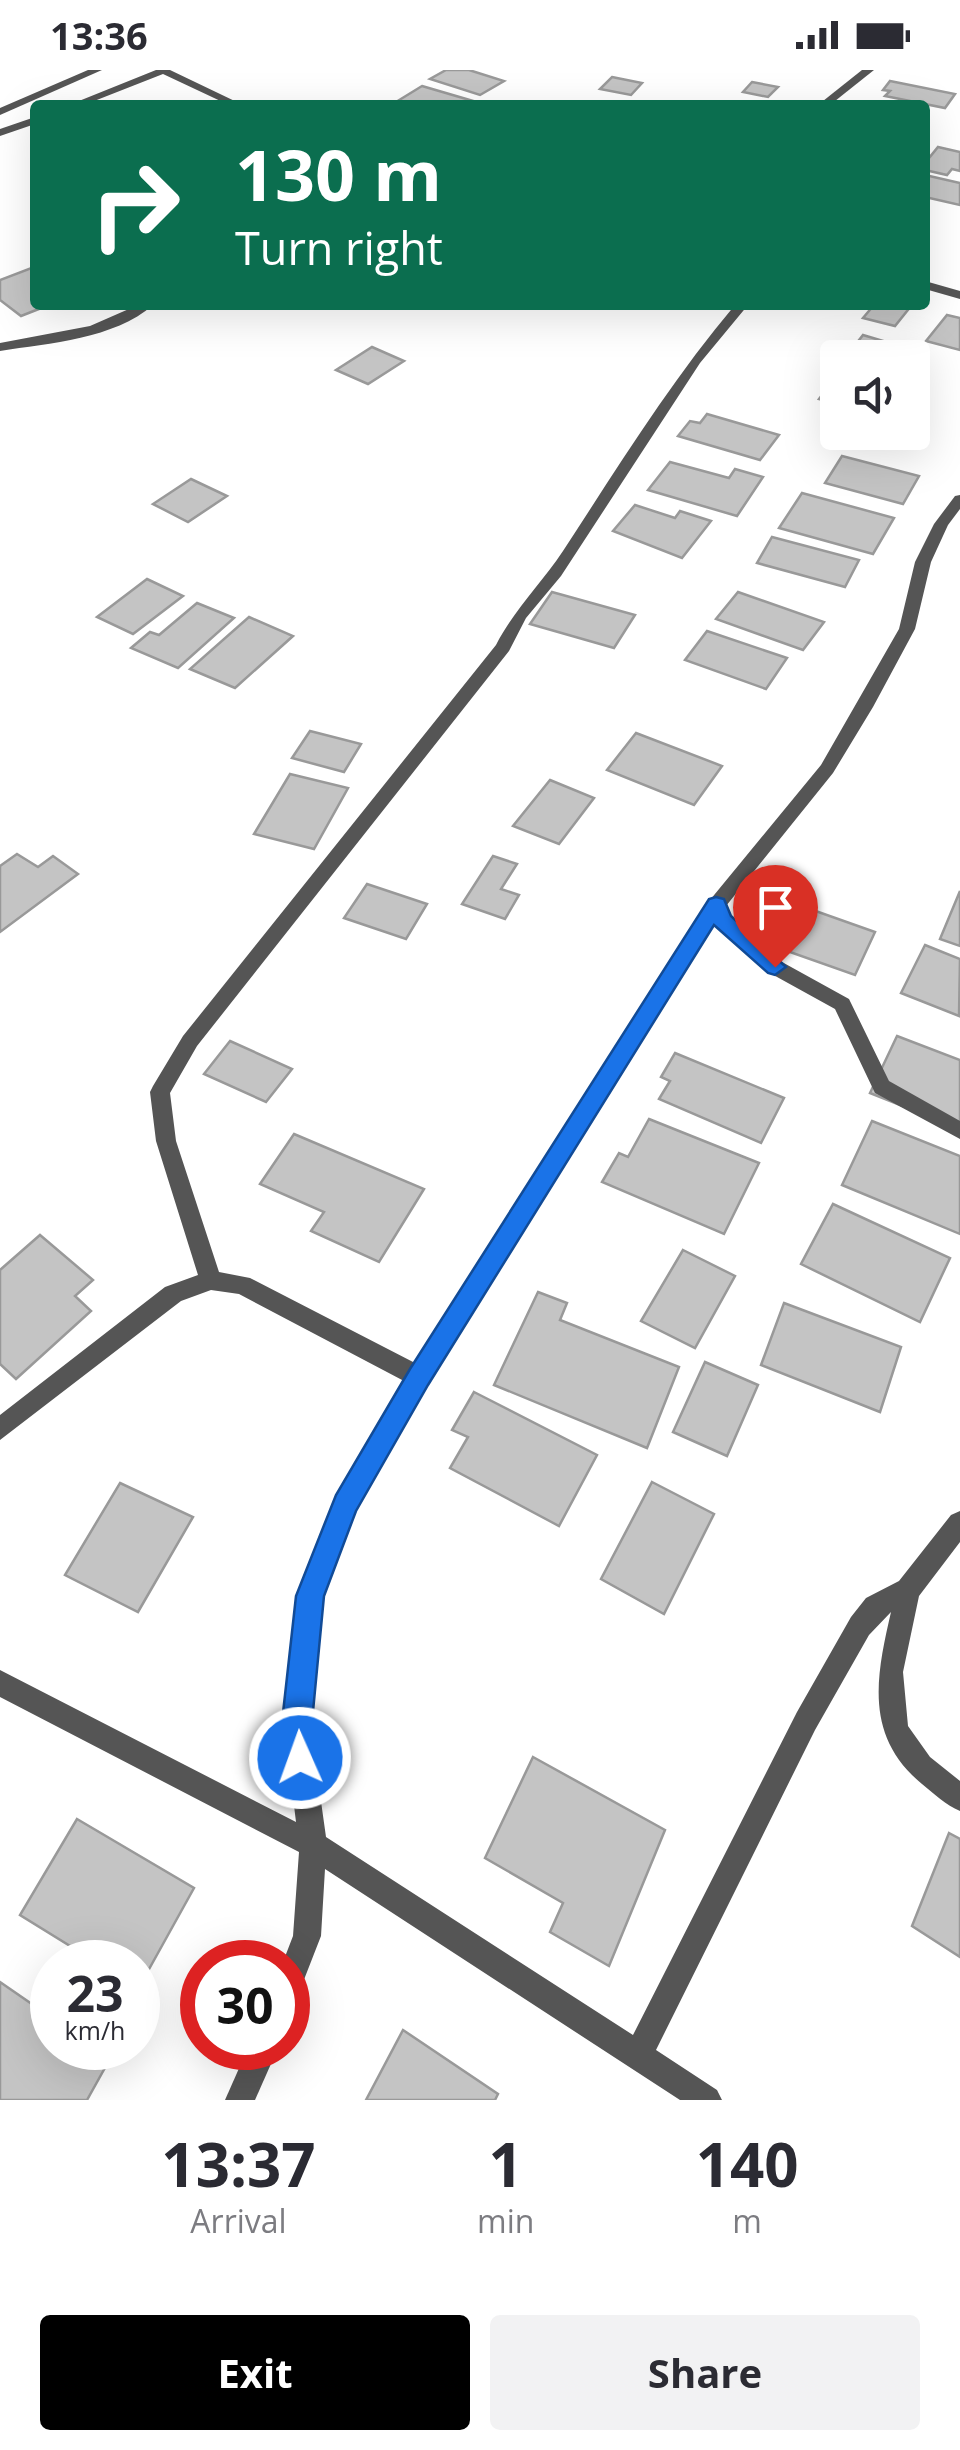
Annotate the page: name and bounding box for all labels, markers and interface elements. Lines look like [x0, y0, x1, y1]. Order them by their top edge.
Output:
text: 13:36 [50, 9, 148, 61]
text: 130 m [235, 126, 442, 222]
icon: right [70, 140, 200, 270]
text: Turn right [235, 217, 443, 278]
map controls [820, 340, 930, 450]
button: sound [820, 340, 930, 450]
pin [733, 865, 818, 968]
icon: arrive [748, 880, 803, 935]
position arrow [248, 1706, 352, 1810]
speed limit sign: 30 [180, 1940, 310, 2070]
text: 23 [66, 1959, 124, 2027]
text: km/h [65, 2013, 125, 2047]
text: 13:37 [161, 2123, 316, 2205]
text: 1 [489, 2123, 523, 2205]
text: 140 [696, 2123, 799, 2205]
text: Arrival [190, 2199, 287, 2242]
text: min [477, 2199, 534, 2242]
text: m [732, 2199, 762, 2242]
button: Exit [40, 2315, 470, 2430]
button: Share [490, 2315, 920, 2430]

